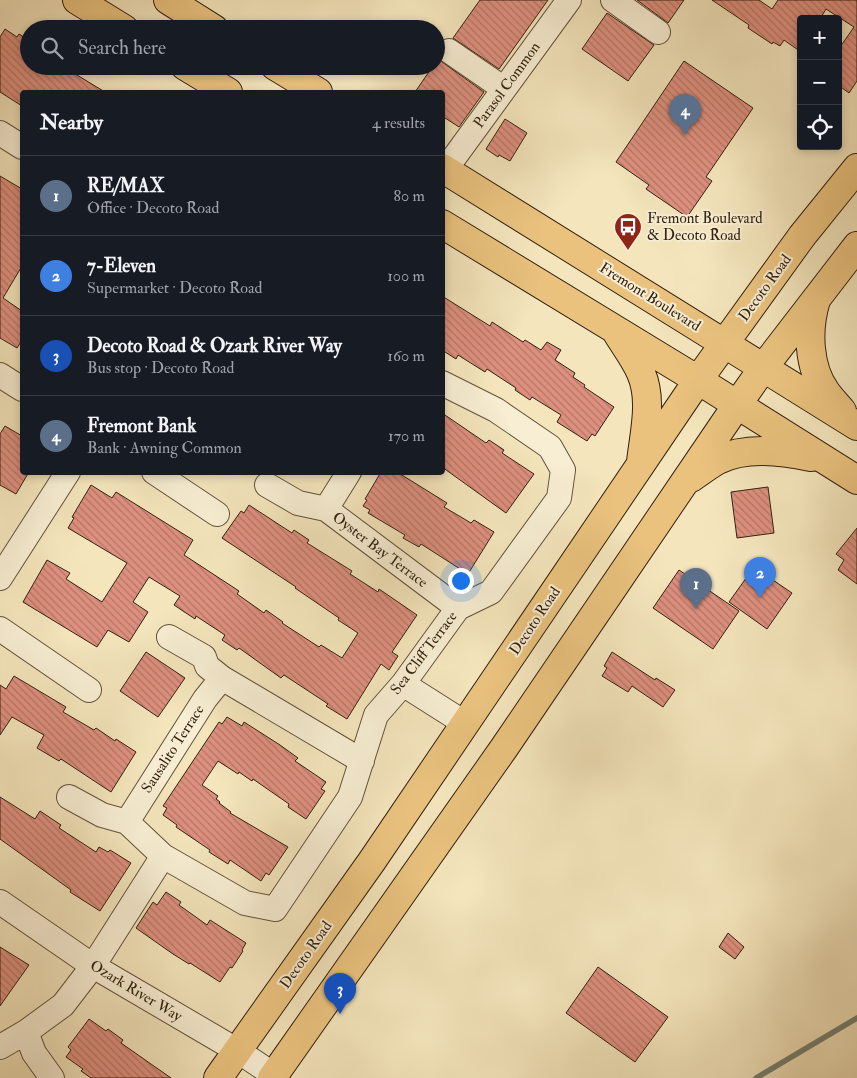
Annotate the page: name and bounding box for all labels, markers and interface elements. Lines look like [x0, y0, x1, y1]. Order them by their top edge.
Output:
map controls [797, 15, 842, 150]
button: + [797, 15, 842, 60]
search box [20, 20, 445, 75]
icon: search [38, 34, 66, 62]
text: Search here [78, 36, 166, 60]
street label: Parasol Common [469, 38, 545, 132]
button: − [797, 60, 842, 105]
pin: 4 [669, 94, 701, 135]
button: locate [797, 105, 842, 150]
text: Nearby [40, 109, 103, 136]
text: 4 results [372, 113, 425, 133]
text: RE/MAX [87, 174, 164, 198]
text: 1 [53, 186, 59, 206]
text: 80 m [394, 186, 425, 206]
text: Office · Decoto Road [87, 198, 219, 218]
place label: Fremont Boulevard & Decoto Road [647, 209, 763, 245]
bus stop icon: Fremont Boulevard & Decoto Road [613, 212, 643, 251]
street label: Decoto Road [734, 250, 796, 325]
text: 7-Eleven [87, 254, 156, 278]
street label: Fremont Boulevard [596, 258, 705, 336]
text: 2 [52, 266, 60, 286]
text: 100 m [387, 266, 425, 286]
text: Supermarket · Decoto Road [87, 278, 262, 298]
text: Decoto Road & Ozark River Way [87, 334, 342, 358]
text: 3 [53, 346, 59, 366]
text: 160 m [387, 346, 425, 366]
text: Bus stop · Decoto Road [87, 358, 234, 378]
text: Fremont Bank [87, 414, 196, 438]
text: 4 [52, 426, 60, 446]
text: 170 m [388, 426, 425, 446]
text: Bank · Awning Common [87, 438, 242, 458]
street label: Oyster Bay Terrace [329, 508, 431, 592]
pin: 2 [744, 557, 776, 598]
your location [448, 568, 474, 594]
pin: 1 [680, 568, 712, 609]
street label: Decoto Road [505, 583, 565, 659]
street label: Sea Cliff Terrace [386, 607, 462, 699]
street label: Sausalito Terrace [137, 701, 209, 797]
street label: Decoto Road [276, 917, 337, 993]
street label: Ozark River Way [86, 956, 186, 1026]
pin: 3 [324, 973, 356, 1014]

